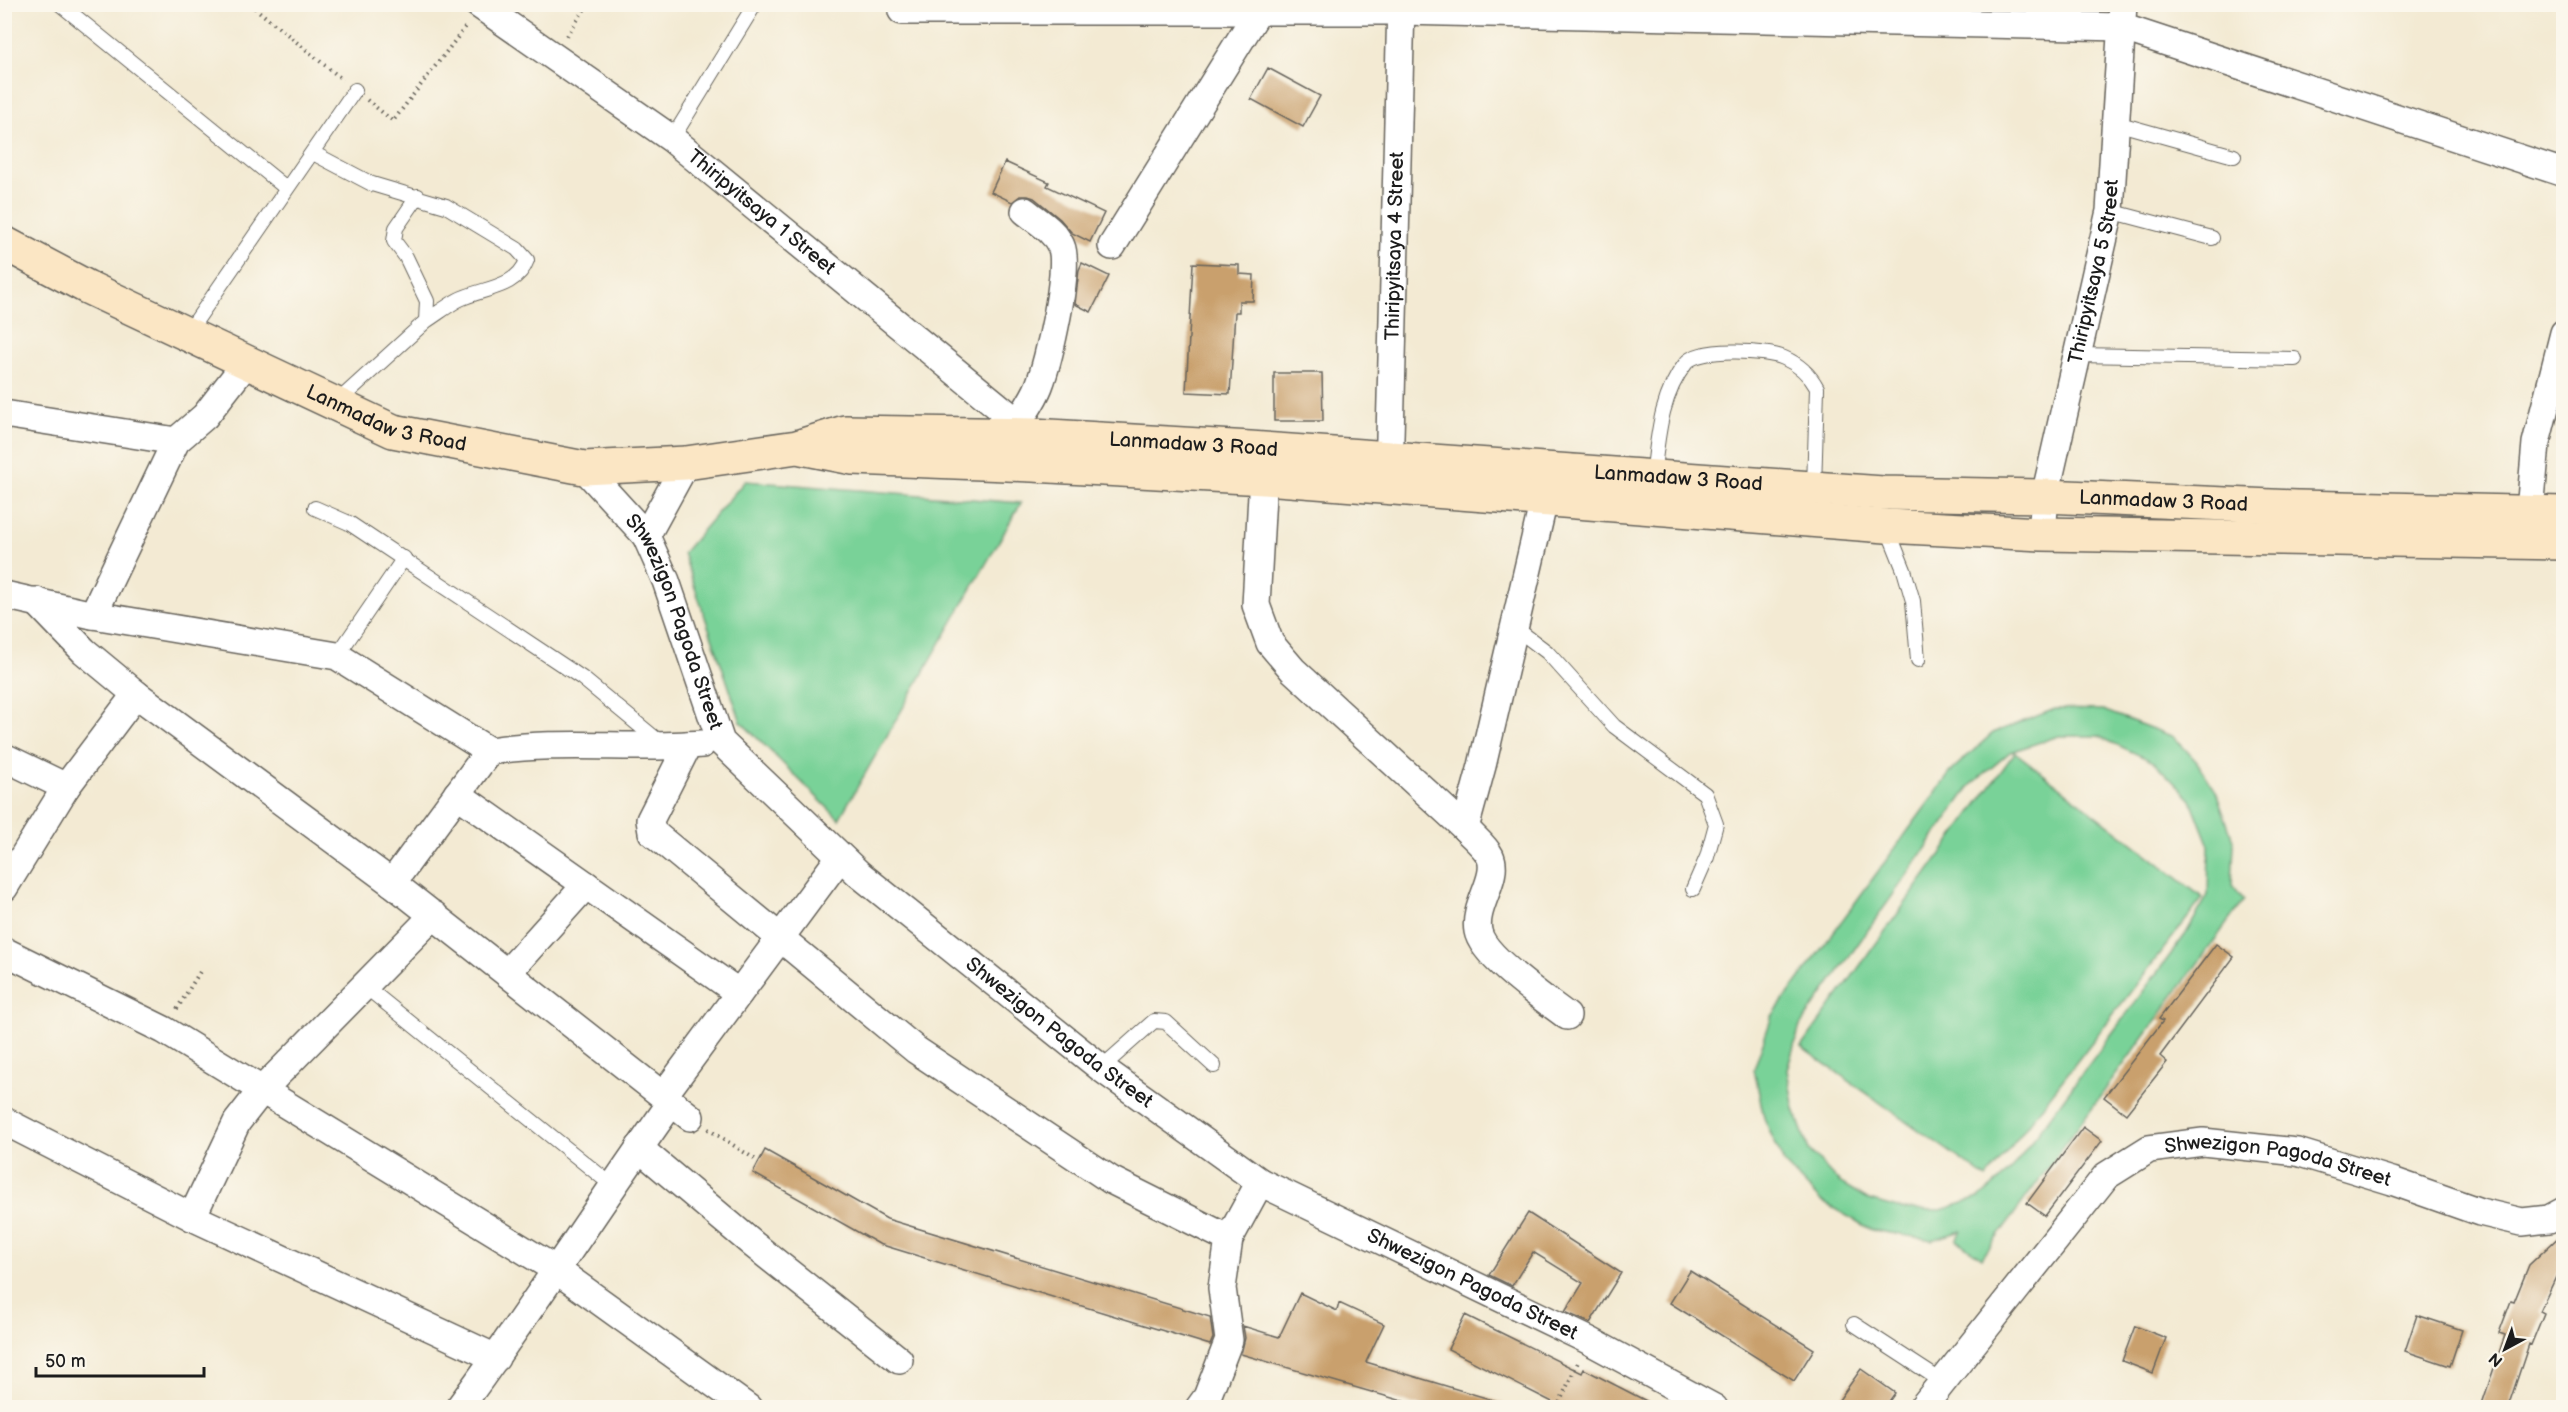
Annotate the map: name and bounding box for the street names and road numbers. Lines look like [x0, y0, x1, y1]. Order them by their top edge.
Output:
street label: Thiripyitsaya 1 Street [683, 145, 840, 280]
street label: Thiripyitsaya 4 Street [1380, 151, 1409, 341]
street label: Thiripyitsaya 5 Street [2064, 179, 2124, 366]
street label: Lanmadaw 3 Road [302, 380, 468, 457]
street label: Lanmadaw 3 Road [1108, 428, 1279, 462]
street label: Lanmadaw 3 Road [1593, 460, 1763, 496]
street label: Lanmadaw 3 Road [2079, 486, 2249, 517]
street label: Shwezigon Pagoda Street [620, 509, 728, 733]
street label: Shwezigon Pagoda Street [961, 952, 1158, 1113]
street label: Shwezigon Pagoda Street [2163, 1130, 2394, 1192]
street label: Shwezigon Pagoda Street [1363, 1223, 1582, 1345]

